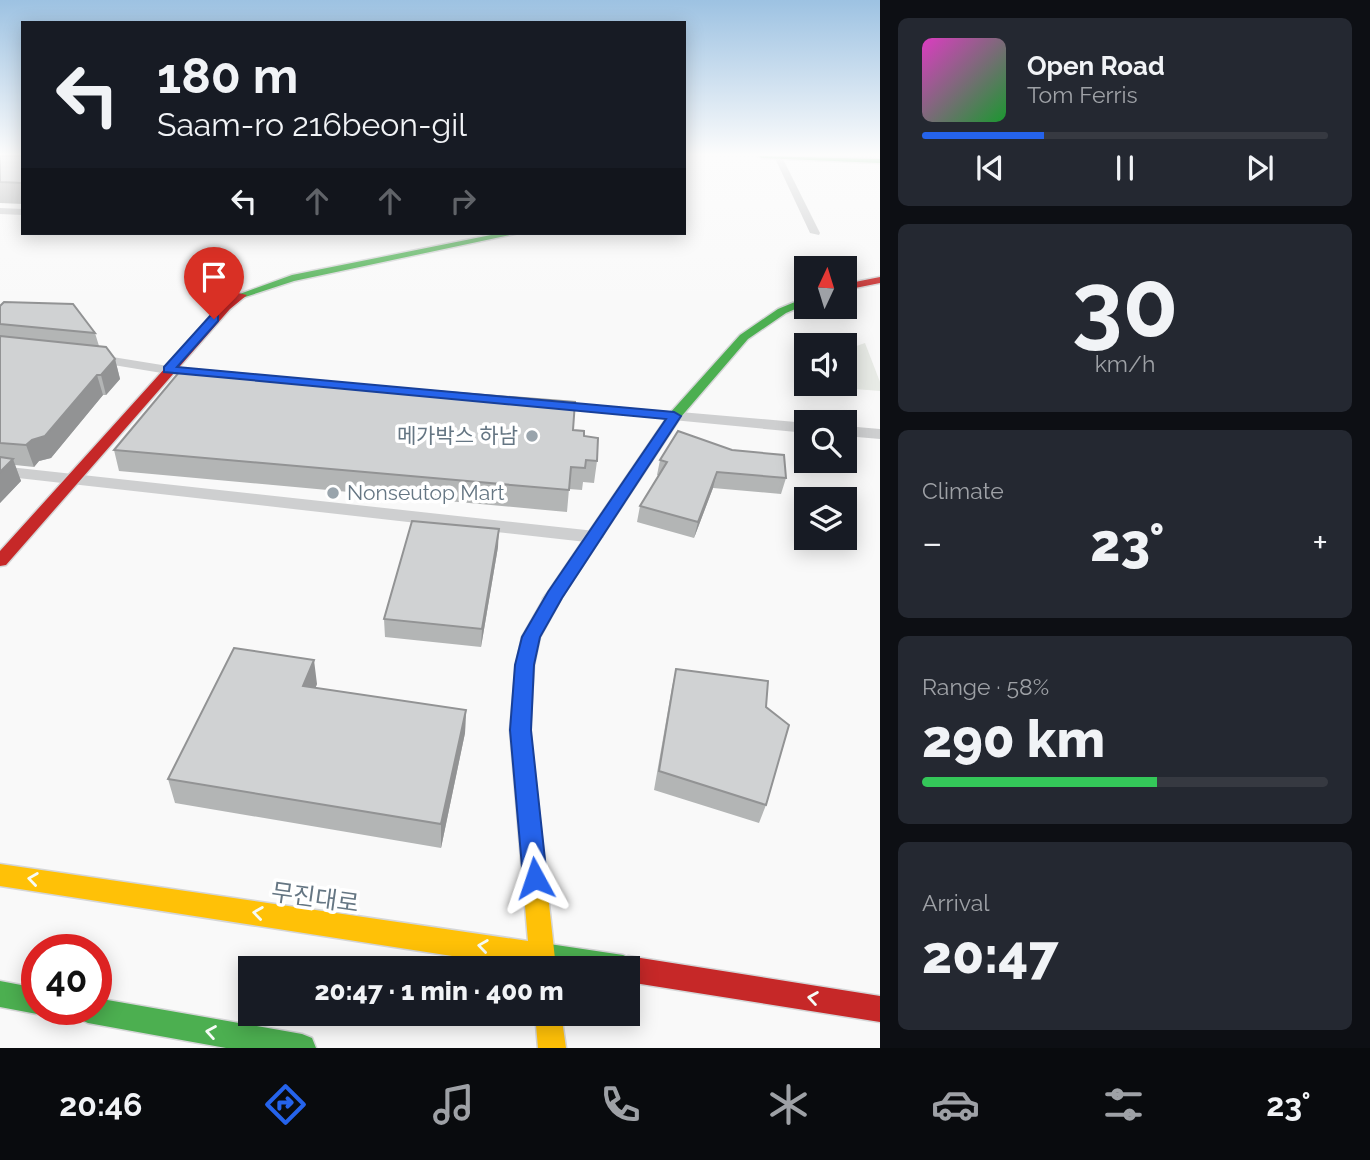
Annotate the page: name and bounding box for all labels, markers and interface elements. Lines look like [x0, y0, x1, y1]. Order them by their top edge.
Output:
text: 180 m [157, 47, 298, 104]
icon: left [42, 49, 133, 140]
text: Open Road [1027, 51, 1165, 81]
text: Tom Ferris [1027, 81, 1138, 108]
text: Saam-ro 216beon-gil [157, 106, 467, 143]
icon: previous [971, 149, 1009, 187]
icon: pause [1106, 149, 1144, 187]
icon: next [1241, 149, 1279, 187]
icon: left [225, 182, 263, 220]
icon: ahead [298, 182, 336, 220]
icon: ahead [371, 182, 409, 220]
icon: right [444, 182, 482, 220]
pin [184, 247, 244, 319]
text: 30 [1072, 251, 1178, 358]
north arrow [794, 256, 858, 318]
map controls [794, 256, 857, 550]
icon: arrive [195, 258, 233, 296]
button: sound [794, 333, 857, 396]
text: km/h [1095, 350, 1155, 377]
button: search [794, 410, 857, 473]
place label: 메가박스 하남 [397, 423, 518, 448]
marker: 메가박스 하남 [524, 428, 540, 444]
text: Climate [922, 477, 1004, 504]
place label: Nonseutop Mart [347, 480, 505, 505]
marker: Nonseutop Mart [325, 485, 341, 501]
button: layers [794, 487, 857, 550]
text: 23° [1090, 512, 1164, 573]
text: − [922, 520, 942, 565]
text: + [1312, 520, 1328, 565]
text: Range · 58% [922, 673, 1049, 700]
text: 290 km [922, 708, 1105, 769]
position arrow [498, 841, 572, 915]
one-way arrow [27, 872, 39, 887]
street label: 무진대로 [269, 877, 361, 918]
text: Arrival [922, 889, 989, 916]
one-way arrow [252, 905, 264, 920]
text: 20:47 [922, 924, 1058, 985]
speed limit sign: 40 [21, 934, 112, 1025]
one-way arrow [477, 939, 489, 954]
text: 20:47 · 1 min · 400 m [315, 976, 563, 1006]
one-way arrow [807, 991, 819, 1006]
one-way arrow [205, 1025, 217, 1040]
icon: directions [261, 1080, 310, 1129]
icon: music [429, 1080, 478, 1129]
icon: phone [596, 1080, 645, 1129]
icon: climate [764, 1080, 813, 1129]
icon: car [931, 1080, 980, 1129]
icon: filters [1099, 1080, 1148, 1129]
text: 20:46 [59, 1086, 143, 1123]
text: 23° [1266, 1086, 1311, 1123]

